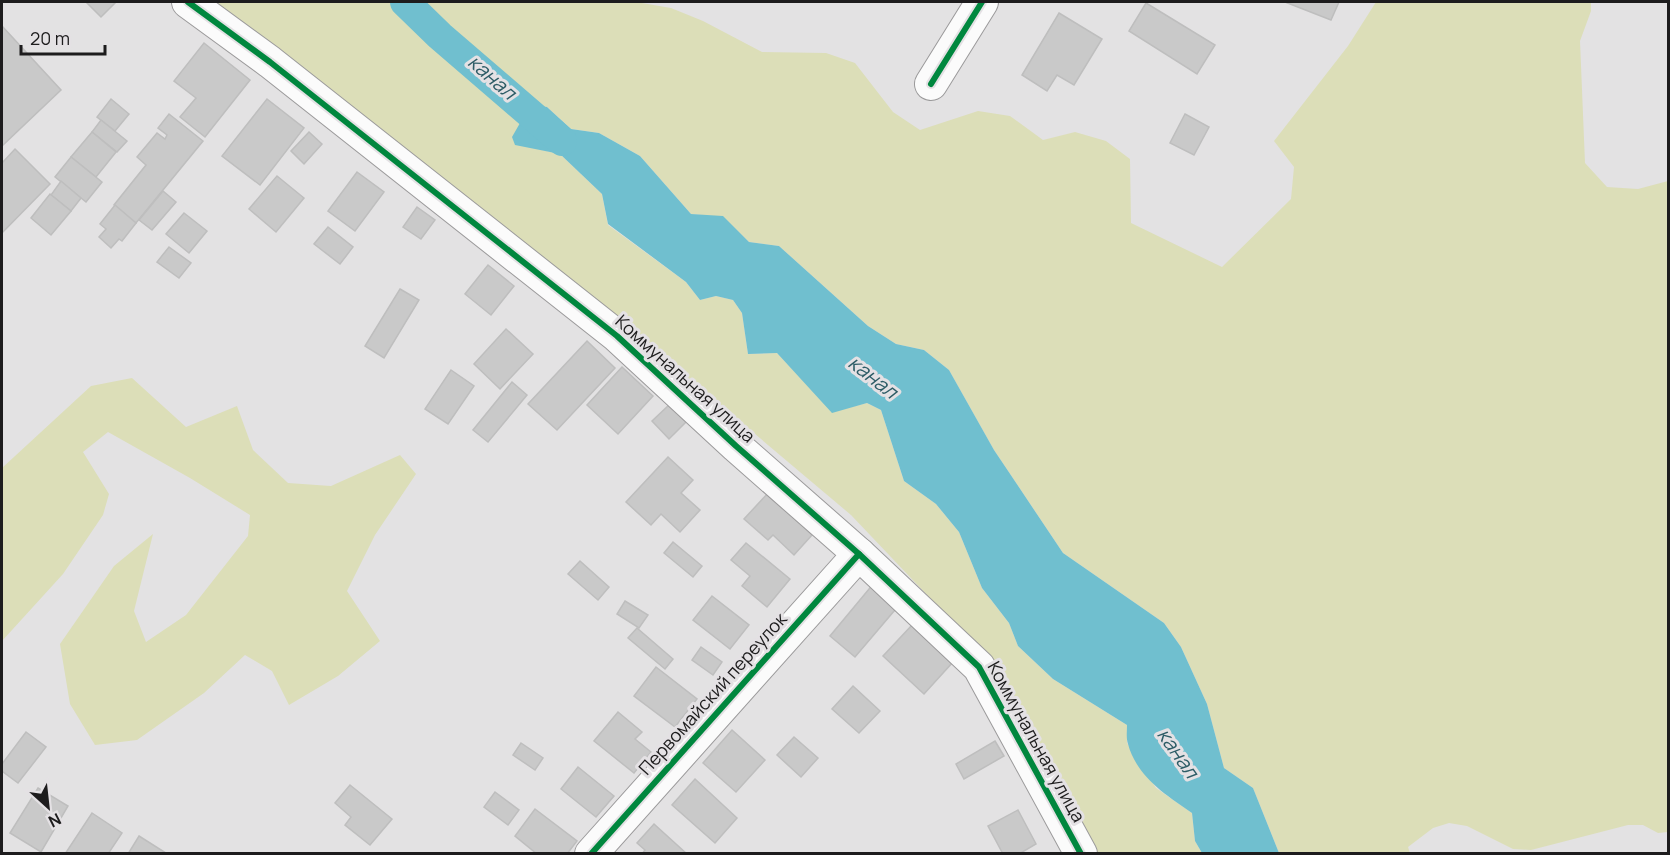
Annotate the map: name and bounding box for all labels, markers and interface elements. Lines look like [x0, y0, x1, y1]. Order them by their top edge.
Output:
scale bar [21, 18, 105, 56]
text: 20 m [30, 26, 70, 50]
water label: канал [463, 48, 523, 106]
street label: Коммунальная улица [611, 309, 761, 448]
water label: канал [843, 349, 905, 405]
street label: Первомайский переулок [633, 606, 792, 780]
street label: Коммунальная улица [983, 657, 1091, 826]
water label: канал [1151, 722, 1206, 784]
north arrow [18, 777, 78, 837]
text: N [45, 808, 65, 833]

